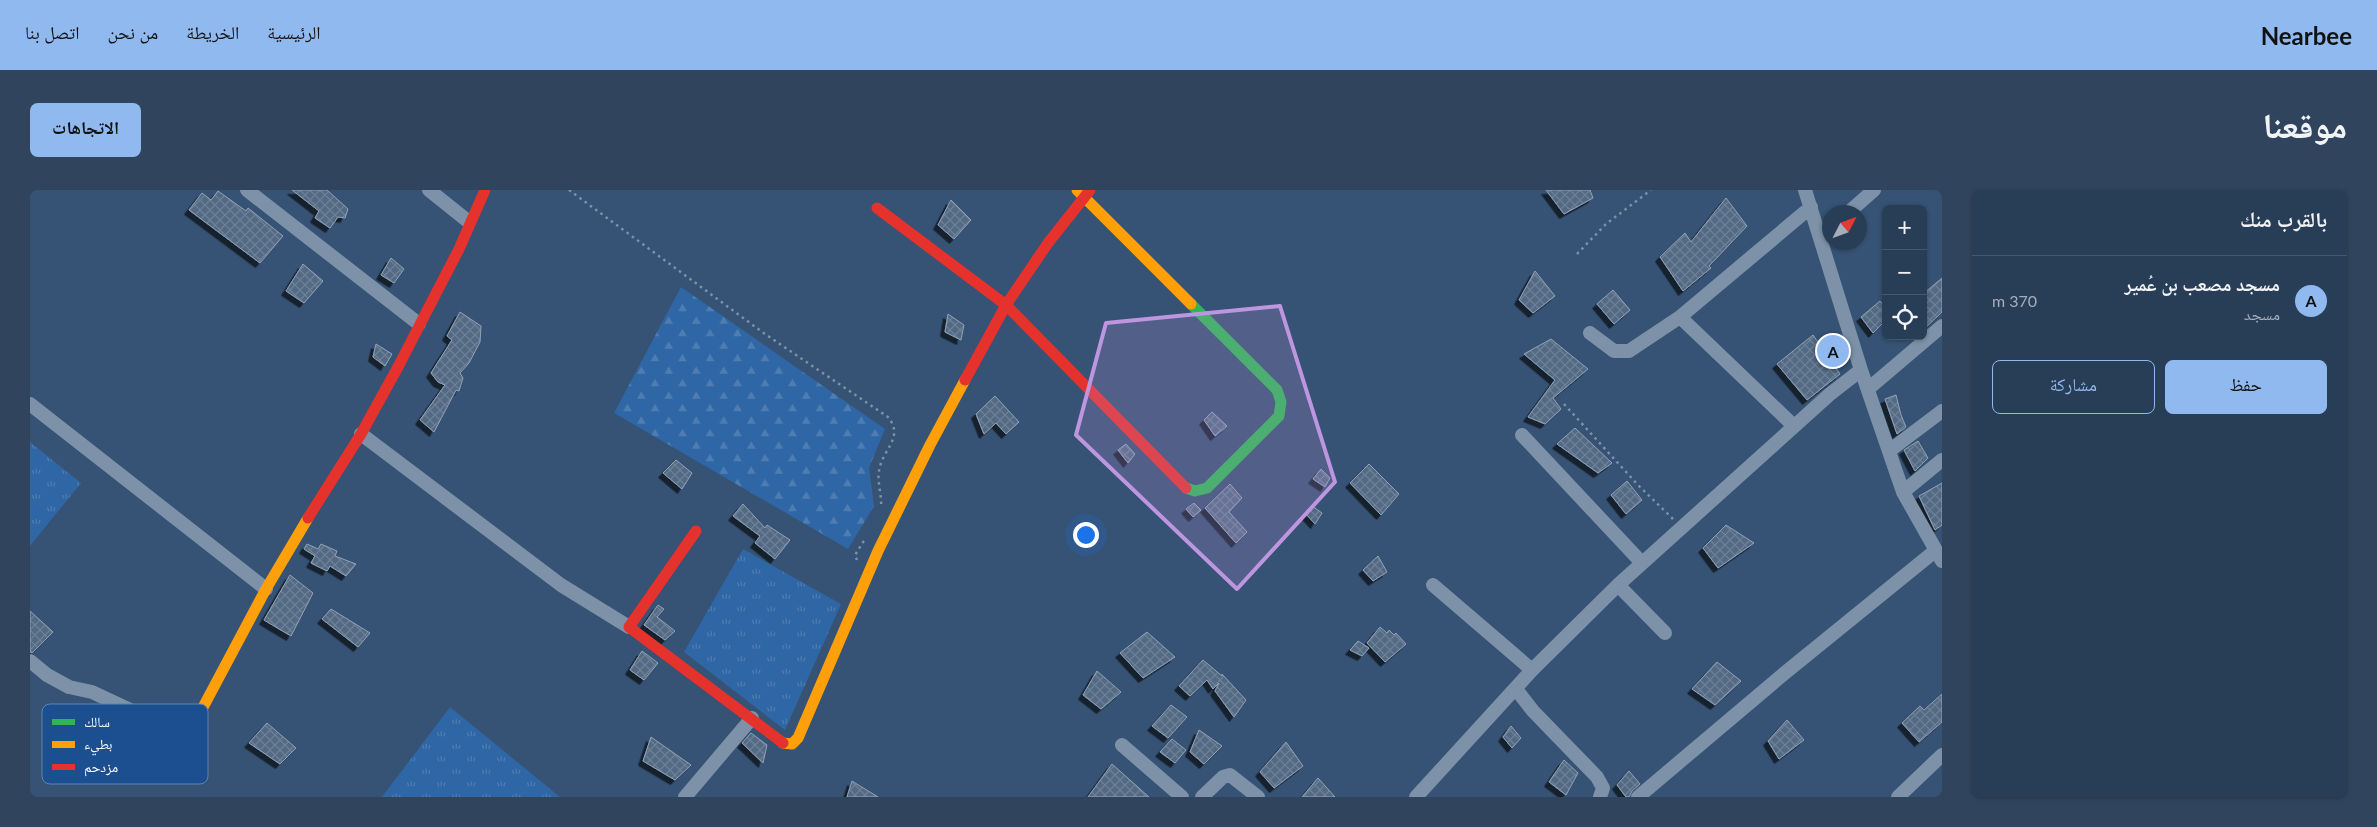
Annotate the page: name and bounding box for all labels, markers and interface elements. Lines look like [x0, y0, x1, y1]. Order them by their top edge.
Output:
text: اتصل بنا [25, 21, 79, 43]
text: من نحن [107, 21, 158, 43]
text: الخريطة [186, 21, 239, 43]
text: الرئيسية [267, 21, 321, 43]
text: Nearbee [2261, 21, 2352, 50]
button: الاتجاهات [30, 103, 141, 157]
text: موقعنا [2262, 103, 2347, 145]
north arrow [1822, 205, 1867, 250]
map controls [1882, 205, 1927, 340]
button: + [1882, 205, 1927, 250]
text: بالقرب منك [2240, 206, 2327, 231]
button: − [1882, 250, 1927, 295]
text: مسجد مصعب بن عُمير [2125, 272, 2280, 295]
text: 370 m [1992, 291, 2037, 310]
text: A [2305, 291, 2317, 310]
button: locate [1882, 295, 1927, 340]
text: مسجد [2244, 304, 2280, 323]
pin: A [1817, 332, 1849, 370]
button: مشاركة [1992, 360, 2155, 414]
button: حفظ [2165, 360, 2327, 414]
your location [1073, 522, 1099, 548]
legend [42, 704, 208, 784]
text: سالك [84, 713, 110, 730]
text: بطيء [84, 735, 113, 756]
text: مزدحم [84, 758, 118, 777]

